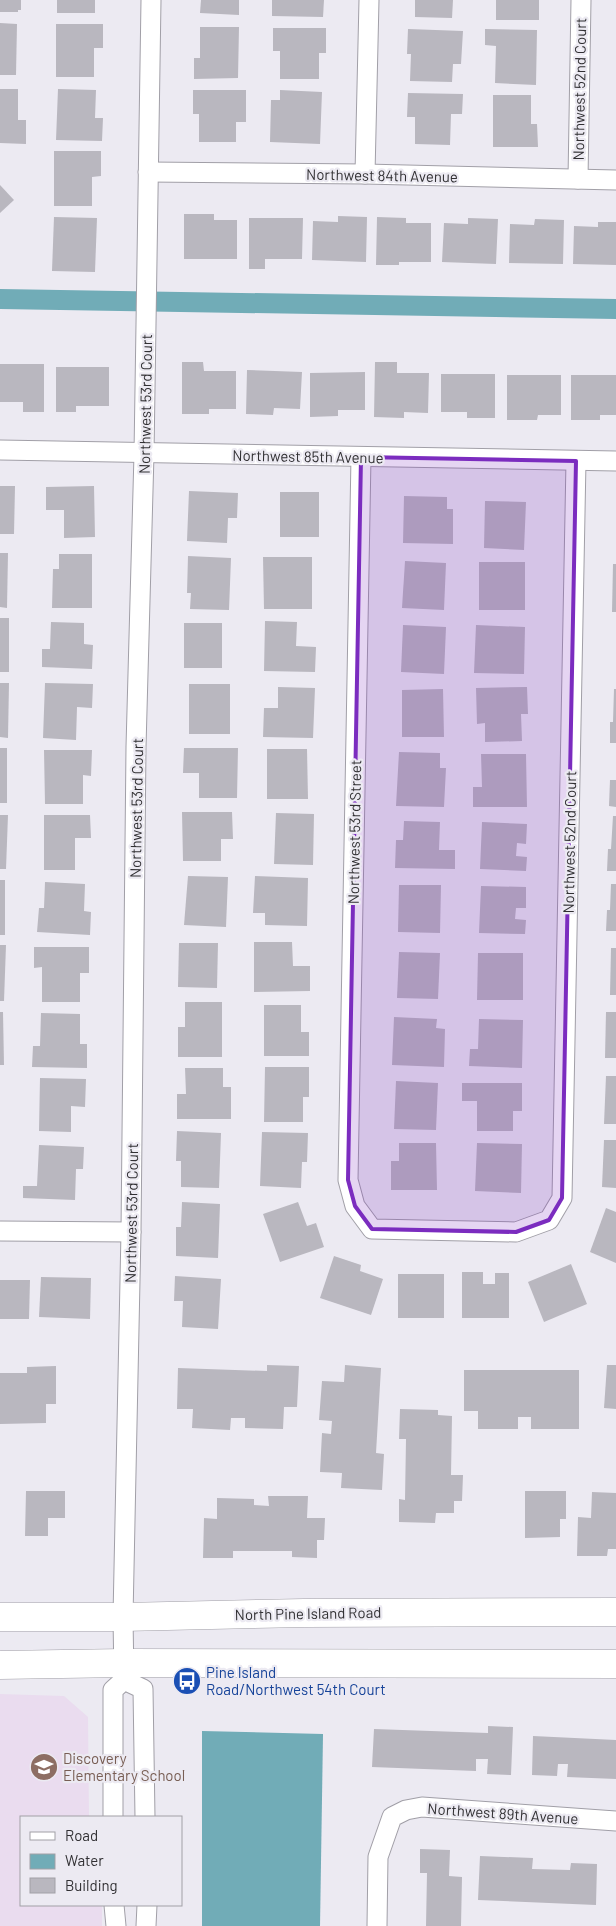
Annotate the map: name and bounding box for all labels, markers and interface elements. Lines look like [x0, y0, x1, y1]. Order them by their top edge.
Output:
street label: Northwest 52nd Court [569, 17, 589, 161]
street label: Northwest 84th Avenue [306, 165, 458, 185]
street label: Northwest 53rd Court [135, 334, 155, 474]
street label: Northwest 85th Avenue [232, 446, 384, 466]
street label: Northwest 53rd Court [126, 738, 146, 878]
street label: Northwest 53rd Street [344, 760, 364, 904]
street label: Northwest 52nd Court [559, 770, 579, 914]
street label: Northwest 53rd Court [121, 1143, 141, 1283]
street label: North Pine Island Road [234, 1603, 382, 1623]
place label: Pine Island Road/Northwest 54th Court [206, 1663, 386, 1698]
bus stop icon: Pine Island Road/Northwest 54th Court [172, 1666, 202, 1696]
place label: Discovery Elementary School [63, 1749, 185, 1784]
school or university icon: Discovery Elementary School [29, 1752, 59, 1782]
street label: Northwest 89th Avenue [427, 1799, 579, 1827]
legend [20, 1816, 182, 1906]
text: Road [65, 1826, 98, 1844]
text: Water [65, 1851, 104, 1869]
text: Building [65, 1876, 118, 1894]

